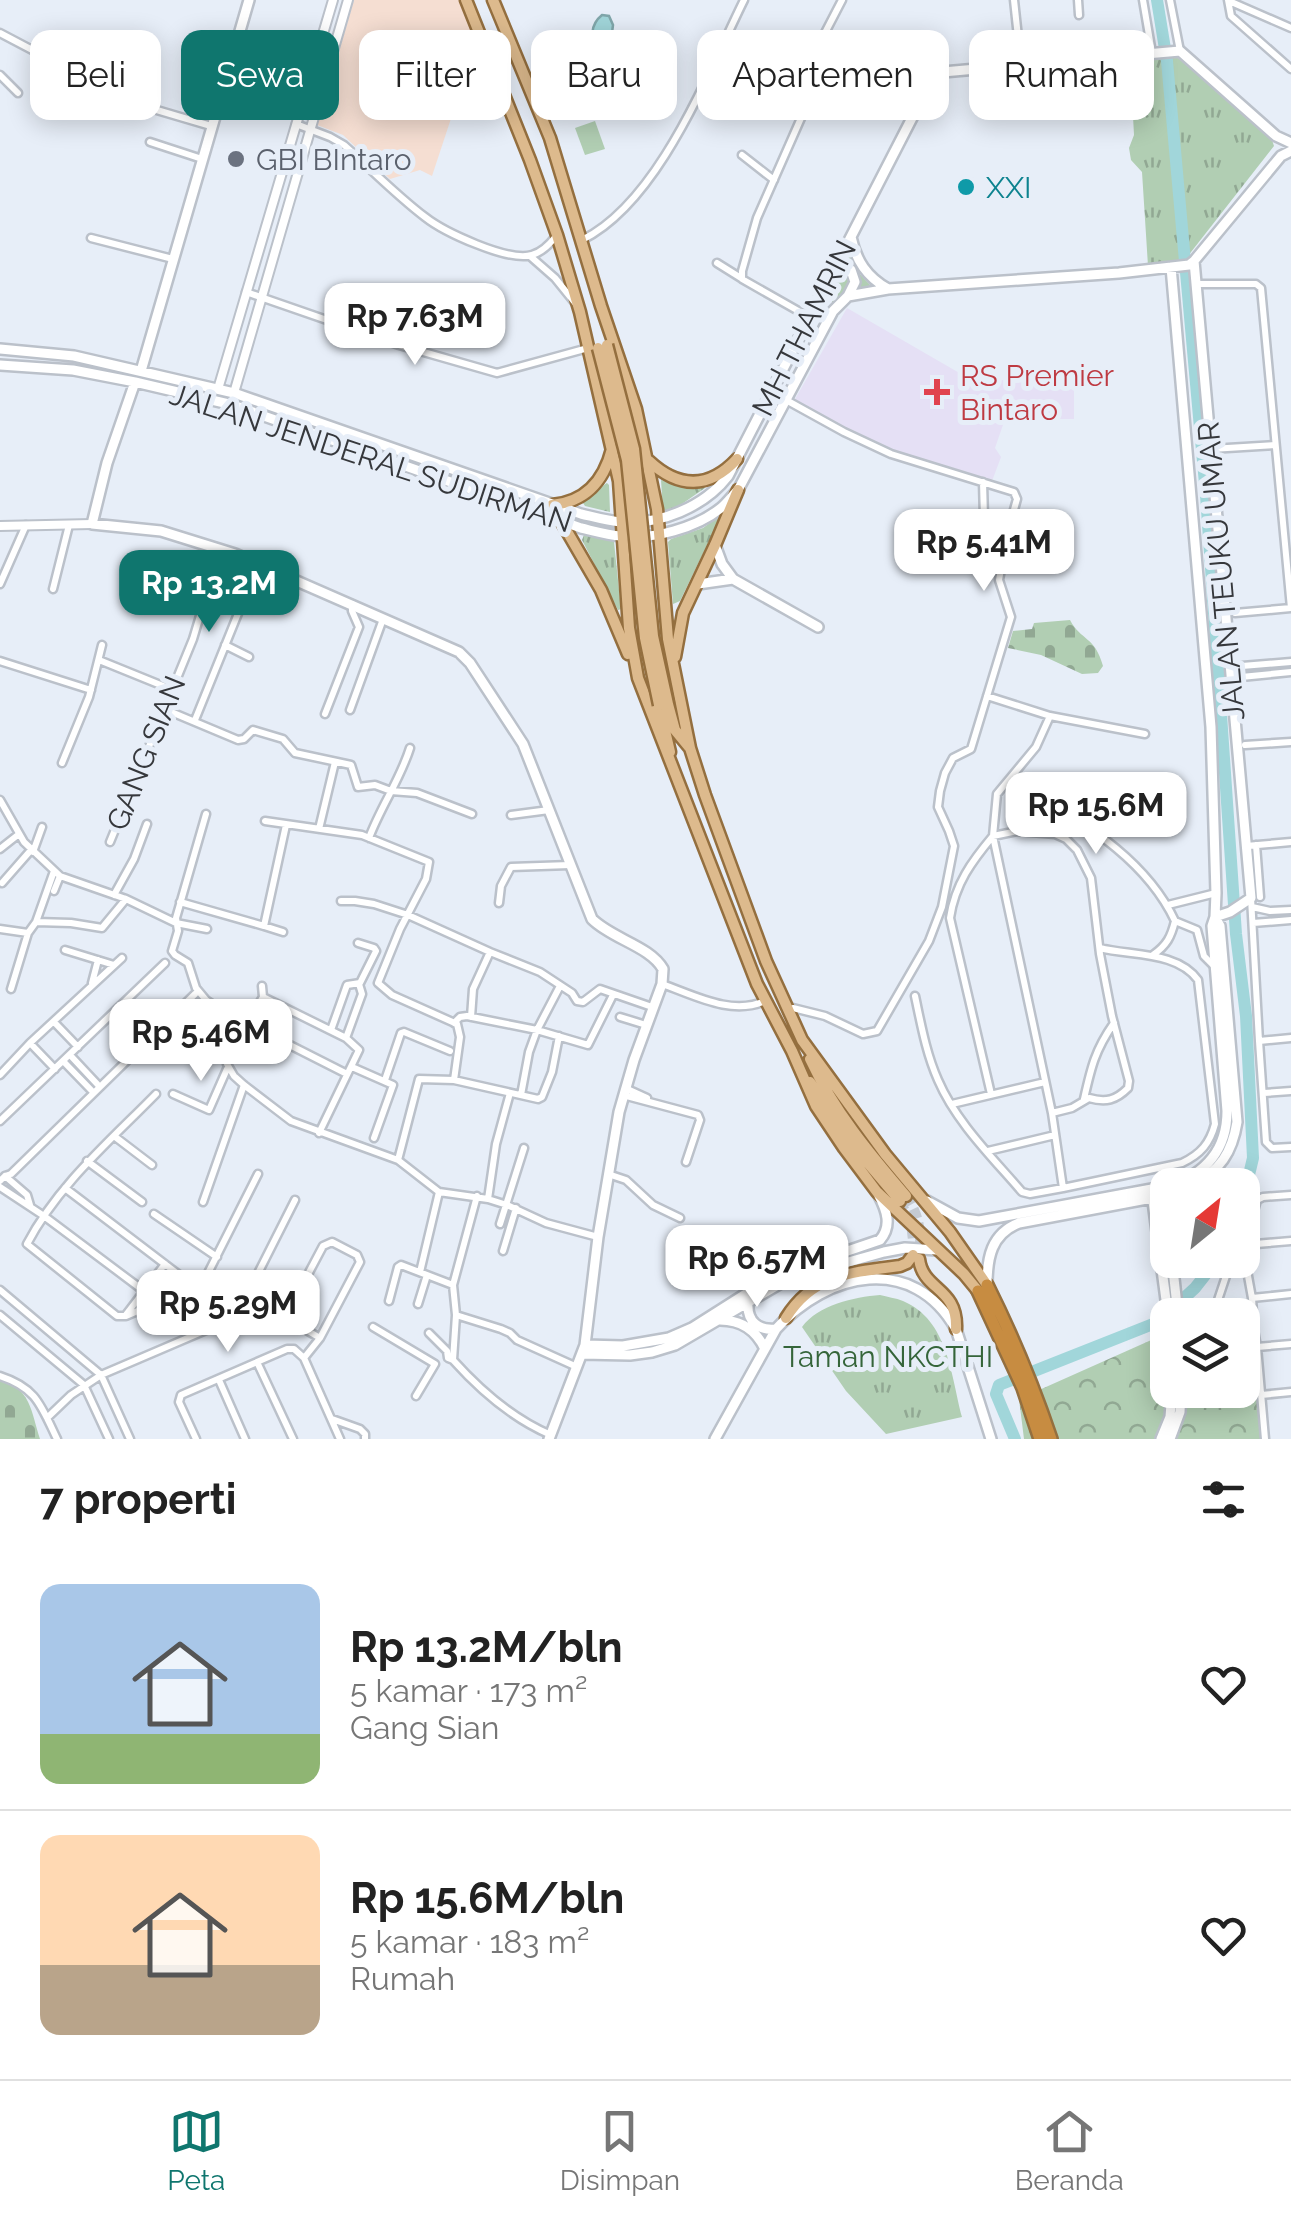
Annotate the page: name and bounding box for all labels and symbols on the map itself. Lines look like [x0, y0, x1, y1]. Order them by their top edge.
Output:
place label: GBI BIntaro [256, 142, 412, 177]
marker: GBI BIntaro [225, 148, 247, 170]
place label: XXI [986, 170, 1031, 205]
marker: XXI [955, 176, 977, 198]
street label: MH THAMRIN [745, 234, 863, 422]
pin: Rp 7.63M [312, 283, 518, 368]
place label: RS Premier Bintaro [960, 358, 1114, 427]
street label: JALAN JENDERAL SUDIRMAN [166, 376, 576, 540]
marker: RS Premier Bintaro [924, 379, 950, 405]
street label: JALAN TEUKU UMAR [1191, 420, 1251, 722]
pin: Rp 5.41M [881, 509, 1087, 594]
pin: Rp 13.2M [106, 550, 312, 635]
street label: GANG SIAN [99, 671, 193, 835]
pin: Rp 15.6M [993, 772, 1199, 857]
pin: Rp 5.46M [98, 999, 304, 1084]
north arrow [1150, 1168, 1260, 1278]
pin: Rp 6.57M [654, 1225, 860, 1310]
pin: Rp 5.29M [125, 1270, 331, 1355]
park label: Taman NKCTHI [783, 1339, 993, 1374]

